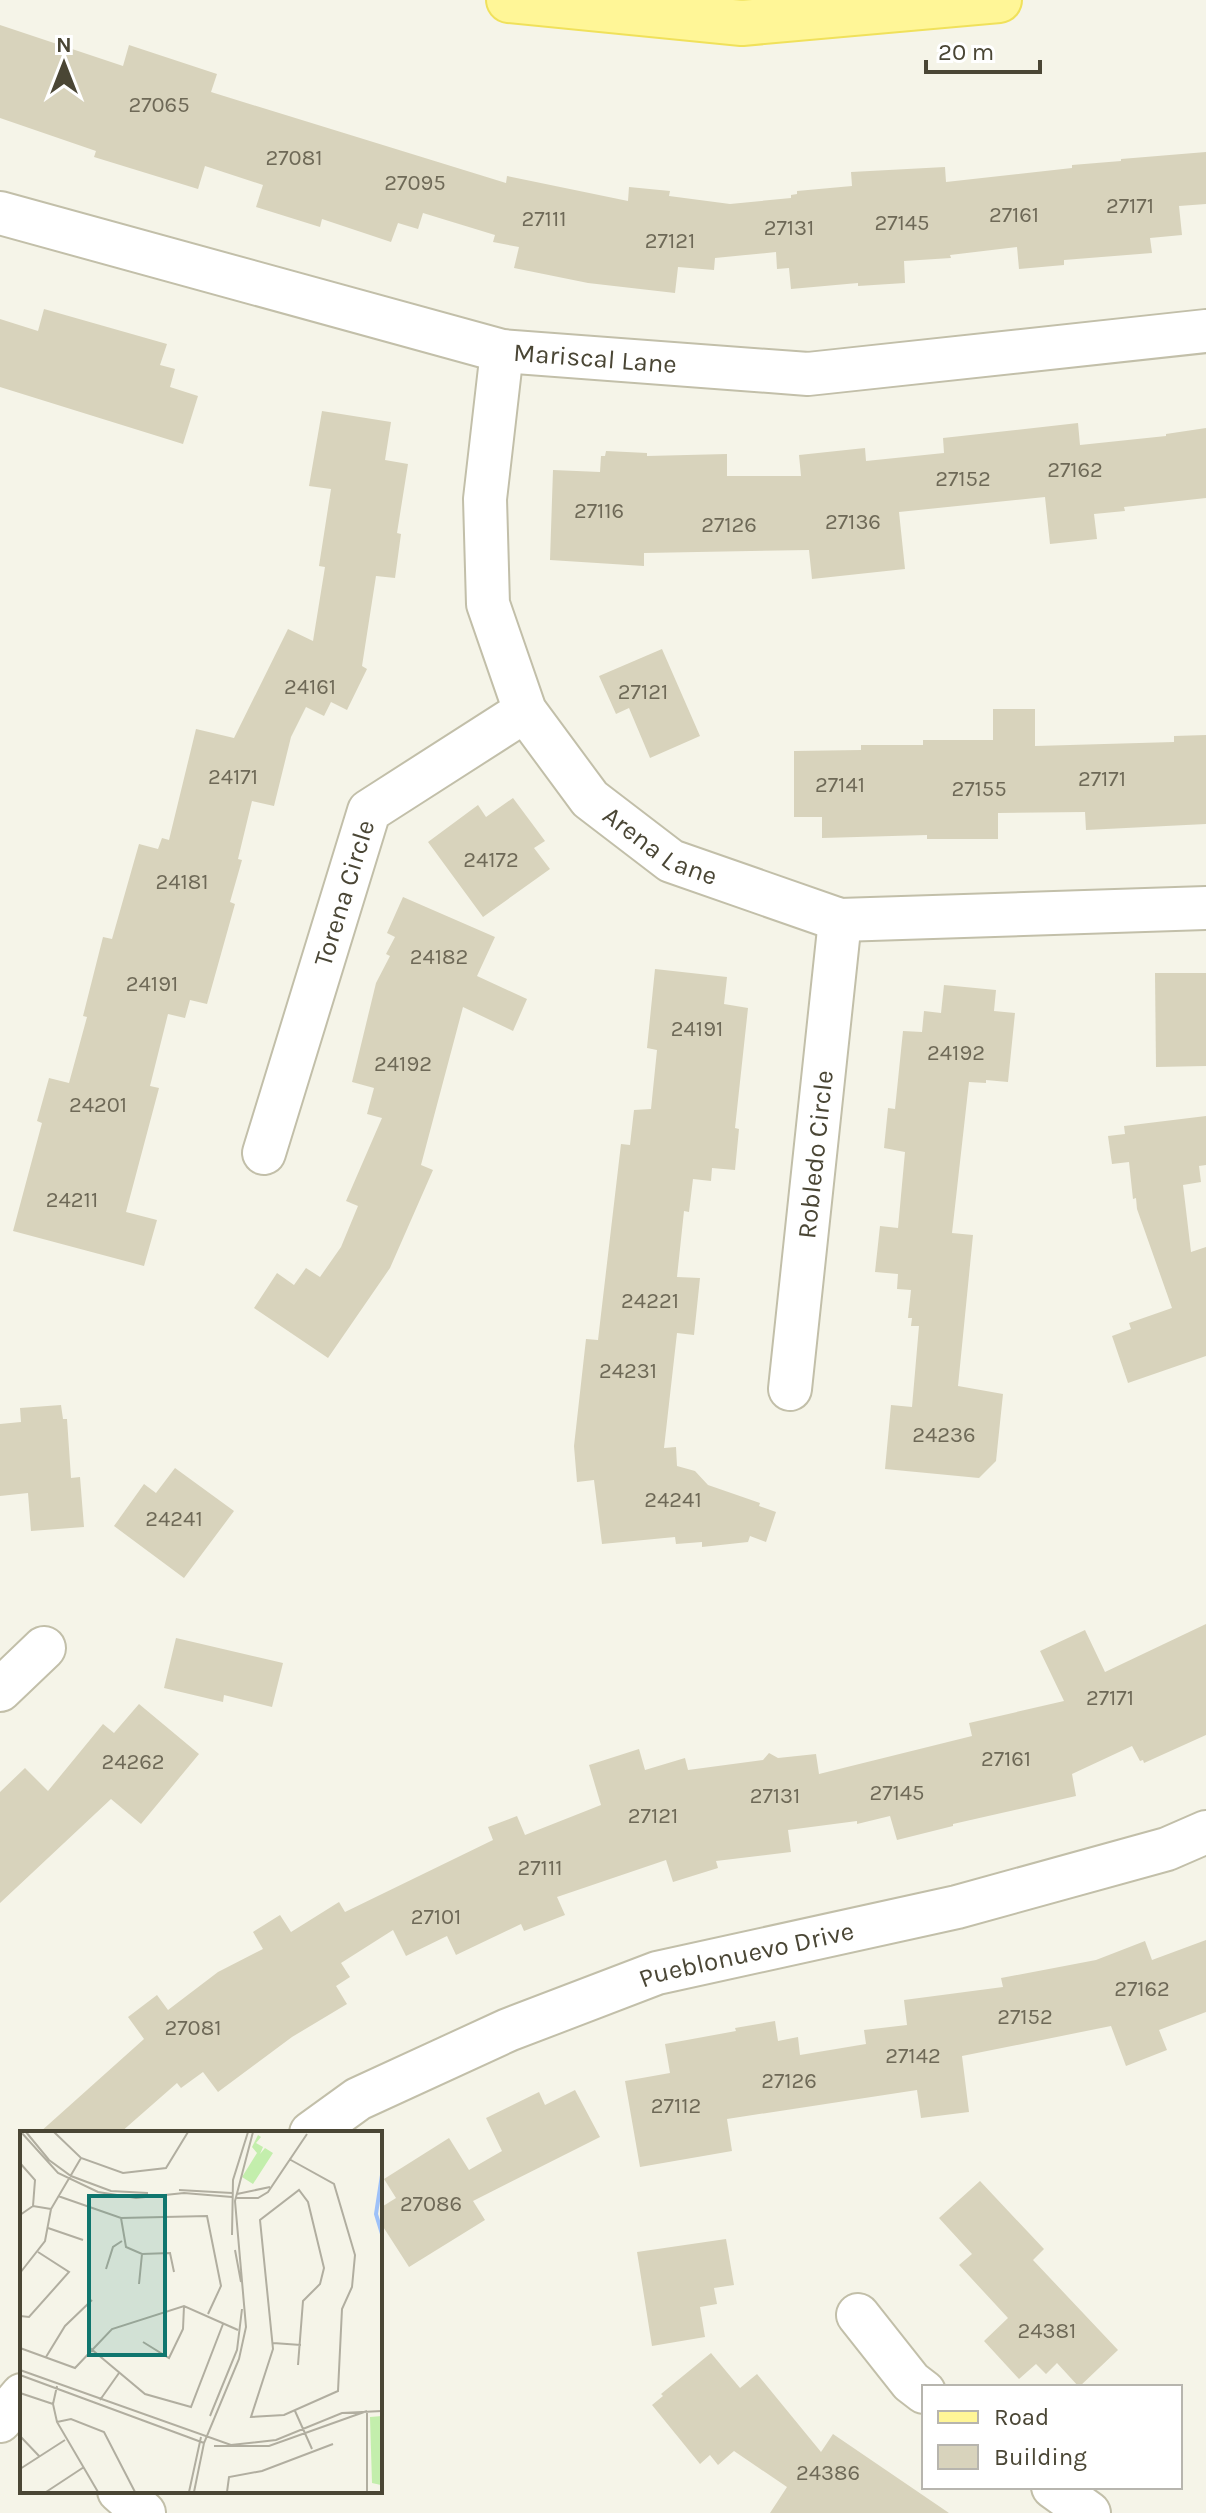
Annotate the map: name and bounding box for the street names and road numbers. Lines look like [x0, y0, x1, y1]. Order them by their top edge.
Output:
street label: Mariscal Lane [512, 337, 678, 380]
street label: Arena Lane [597, 800, 721, 892]
street label: Torena Circle [307, 816, 381, 970]
street label: Robledo Circle [791, 1069, 840, 1240]
street label: Pueblonuevo Drive [634, 1915, 857, 1995]

